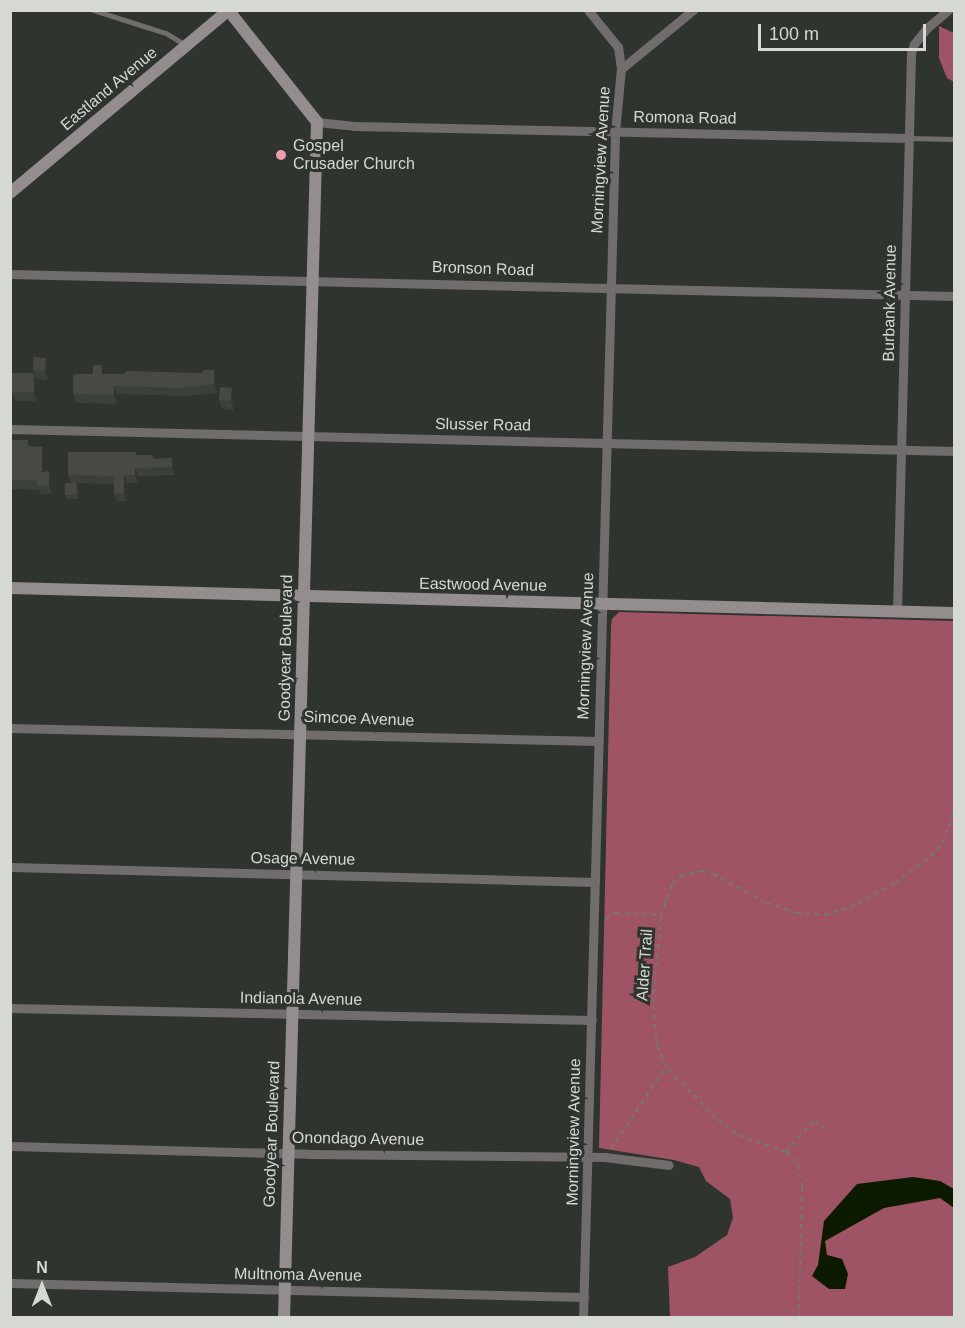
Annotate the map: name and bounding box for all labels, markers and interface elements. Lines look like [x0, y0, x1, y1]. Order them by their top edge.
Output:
scale bar [761, 12, 929, 50]
text: 100 m [769, 24, 819, 44]
street label: Eastland Avenue [57, 43, 161, 135]
street label: Morningview Avenue [588, 85, 614, 235]
street label: Romona Road [633, 108, 737, 128]
place label: Gospel Crusader Church [293, 136, 415, 174]
marker: Gospel Crusader Church [274, 148, 288, 162]
street label: Burbank Avenue [879, 244, 901, 362]
street label: Bronson Road [432, 258, 534, 280]
street label: Slusser Road [435, 415, 531, 435]
street label: Morningview Avenue [574, 572, 598, 720]
street label: Goodyear Boulevard [275, 574, 297, 722]
street label: Eastwood Avenue [418, 574, 548, 596]
street label: Simcoe Avenue [303, 707, 415, 731]
street label: Osage Avenue [250, 848, 356, 870]
street label: Alder Trail [633, 928, 657, 1002]
street label: Indianola Avenue [239, 988, 363, 1010]
street label: Morningview Avenue [563, 1058, 585, 1206]
street label: Goodyear Boulevard [260, 1060, 284, 1208]
street label: Onondago Avenue [291, 1128, 425, 1150]
north arrow [12, 1256, 72, 1316]
text: N [36, 1259, 48, 1276]
street label: Multnoma Avenue [234, 1264, 362, 1286]

